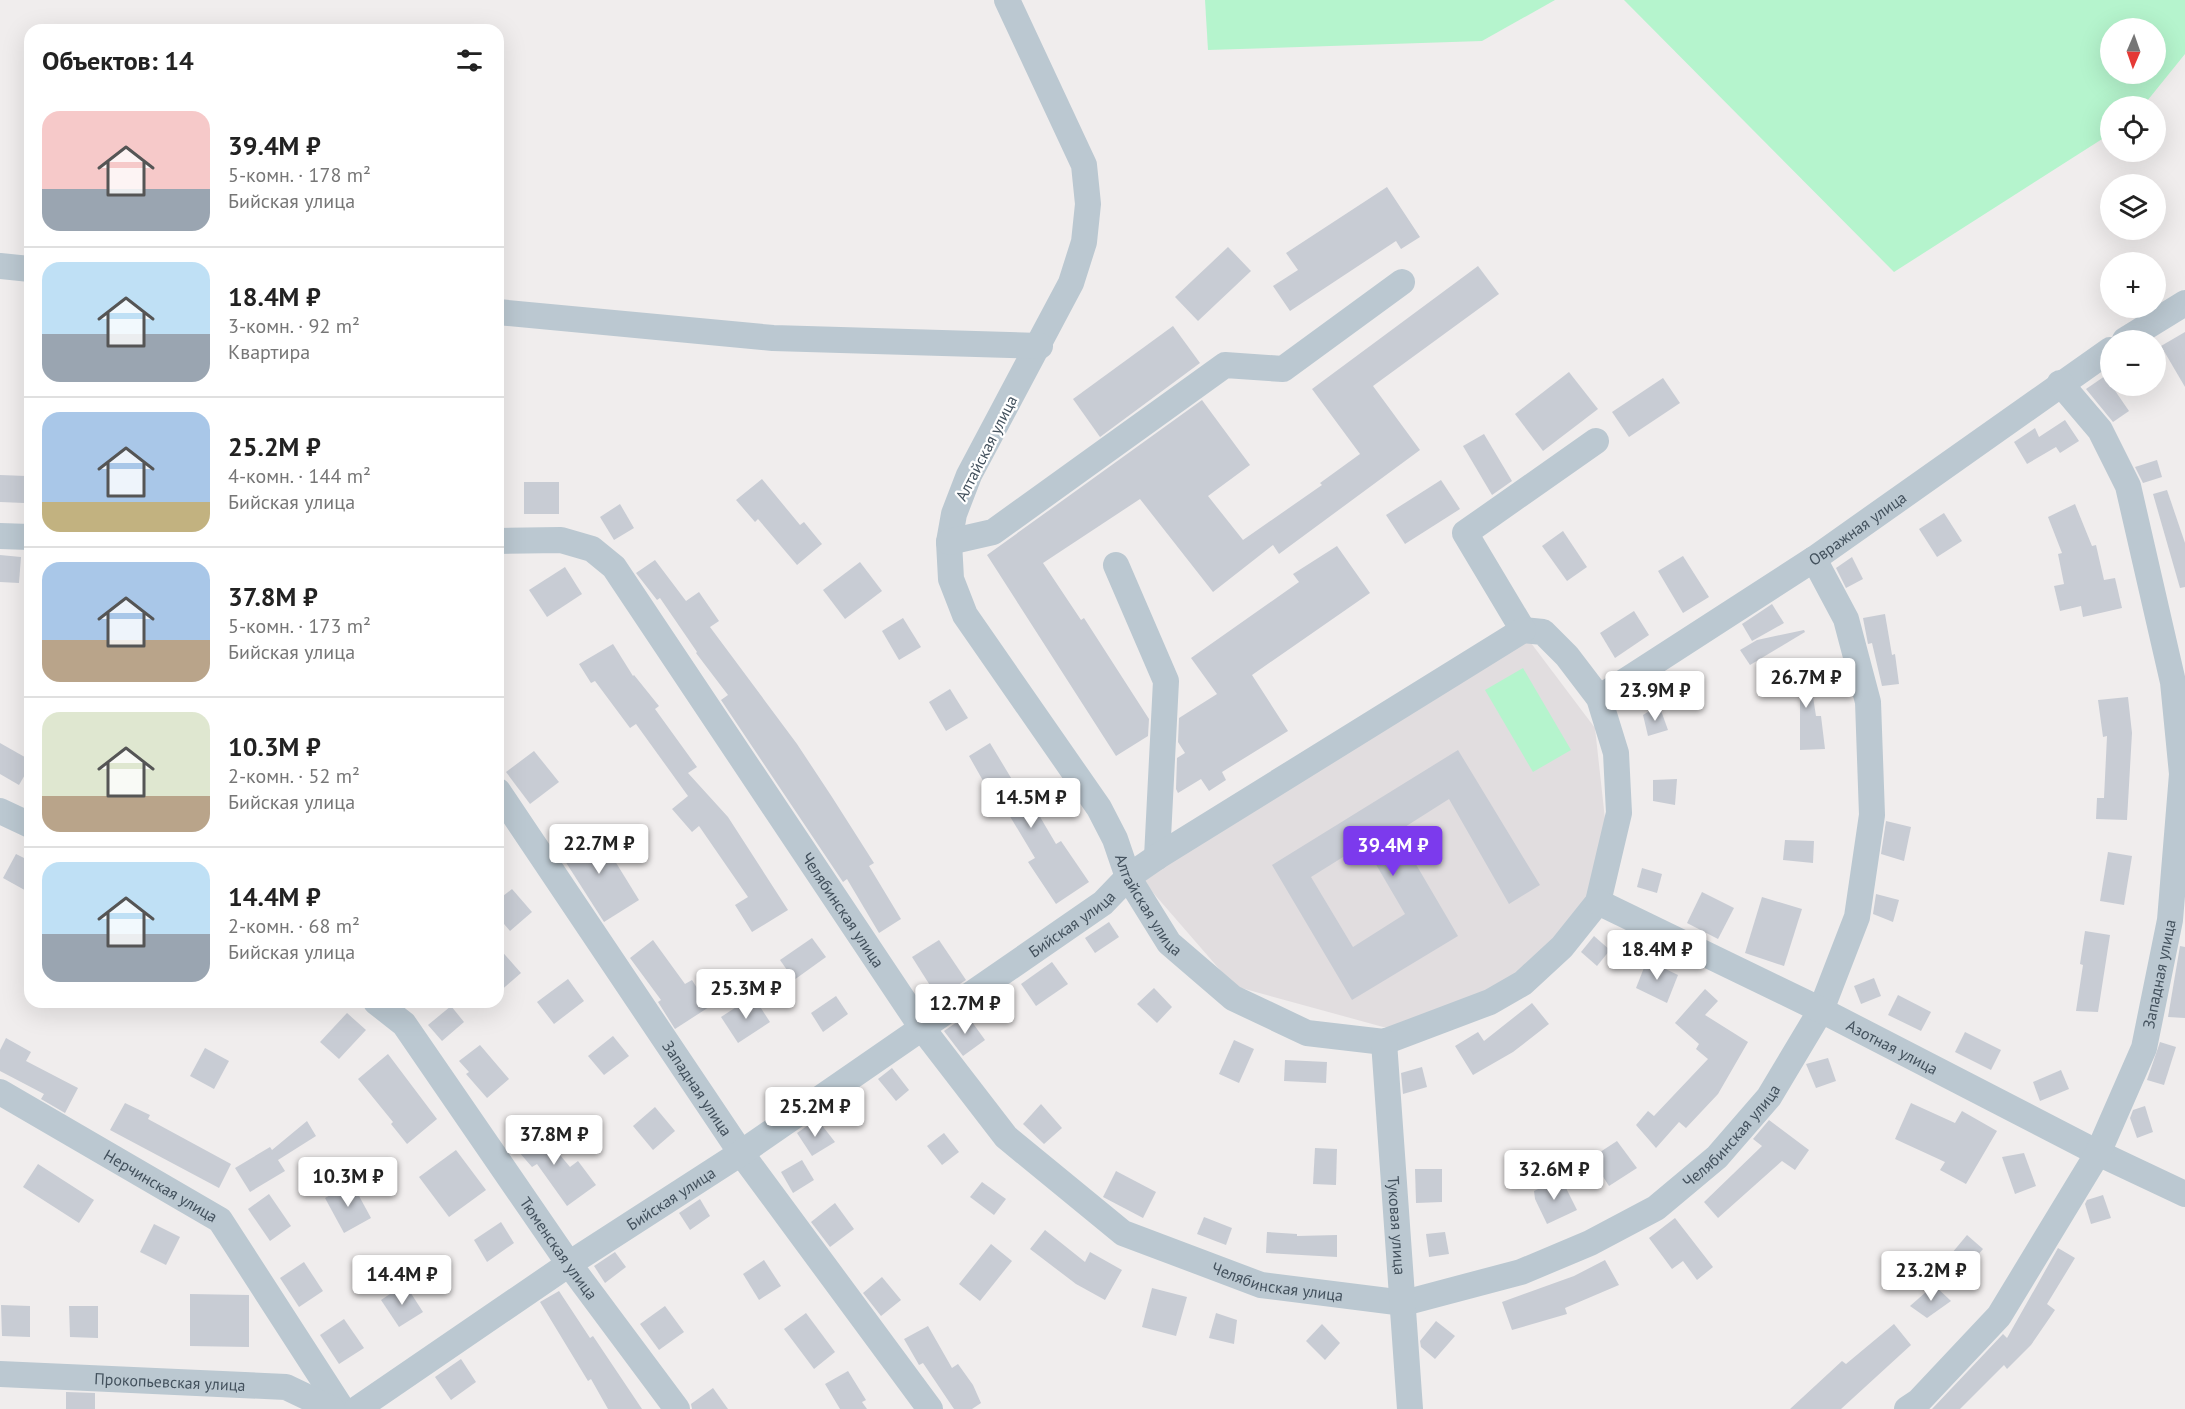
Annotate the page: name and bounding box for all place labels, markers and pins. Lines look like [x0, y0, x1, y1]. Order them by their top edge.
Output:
pin: 26.7M ₽ [1751, 658, 1861, 709]
pin: 23.9M ₽ [1600, 671, 1710, 722]
pin: 14.5M ₽ [976, 778, 1086, 829]
pin: 22.7M ₽ [544, 824, 654, 875]
pin: 39.4M ₽ [1338, 826, 1448, 877]
pin: 18.4M ₽ [1602, 930, 1712, 981]
pin: 25.3M ₽ [691, 969, 801, 1020]
pin: 12.7M ₽ [910, 984, 1020, 1035]
pin: 25.2M ₽ [760, 1087, 870, 1138]
pin: 37.8M ₽ [499, 1115, 609, 1166]
pin: 32.6M ₽ [1499, 1150, 1609, 1201]
pin: 10.3M ₽ [293, 1157, 403, 1208]
pin: 23.2M ₽ [1876, 1251, 1986, 1302]
pin: 14.4M ₽ [347, 1255, 457, 1306]

